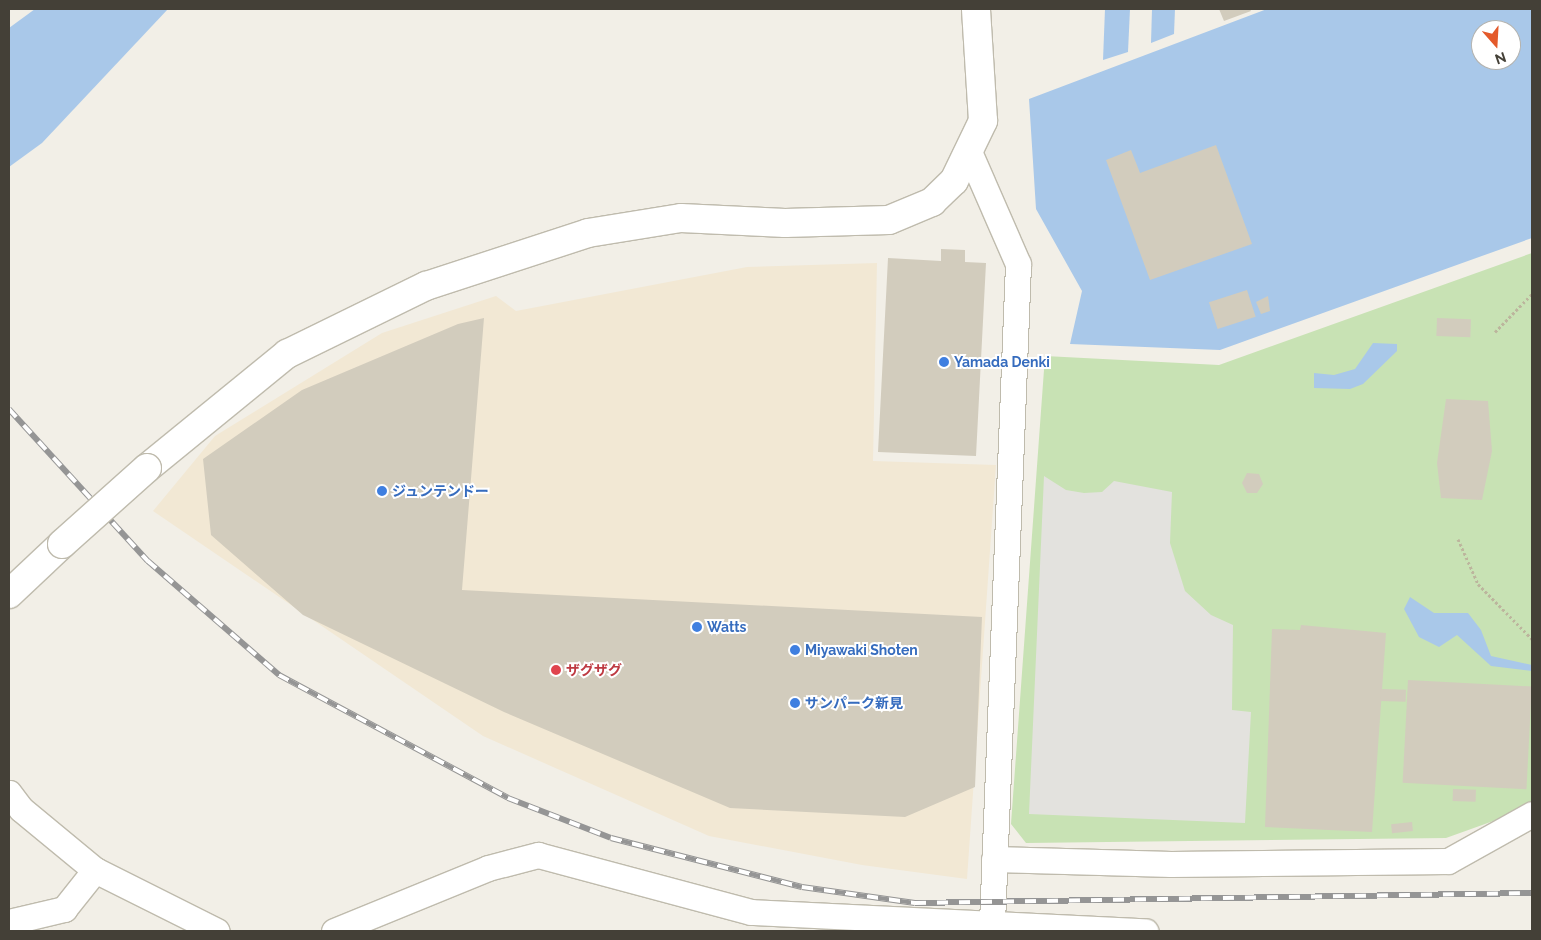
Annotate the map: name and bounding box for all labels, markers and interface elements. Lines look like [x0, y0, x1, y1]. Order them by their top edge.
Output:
north arrow [1471, 20, 1521, 70]
text: N [1493, 49, 1508, 68]
place label: Yamada Denki [954, 354, 1050, 370]
marker: Yamada Denki [938, 356, 950, 368]
place label: ジュンテンドー [392, 483, 490, 499]
marker: ジュンテンドー [376, 485, 388, 497]
place label: Watts [707, 619, 747, 635]
marker: Watts [691, 621, 703, 633]
place label: Miyawaki Shoten [805, 642, 918, 658]
marker: Miyawaki Shoten [789, 644, 801, 656]
place label: ザグザグ [566, 662, 622, 678]
marker: ザグザグ [550, 664, 562, 676]
place label: サンパーク新見 [805, 695, 903, 711]
marker: サンパーク新見 [789, 697, 801, 709]

